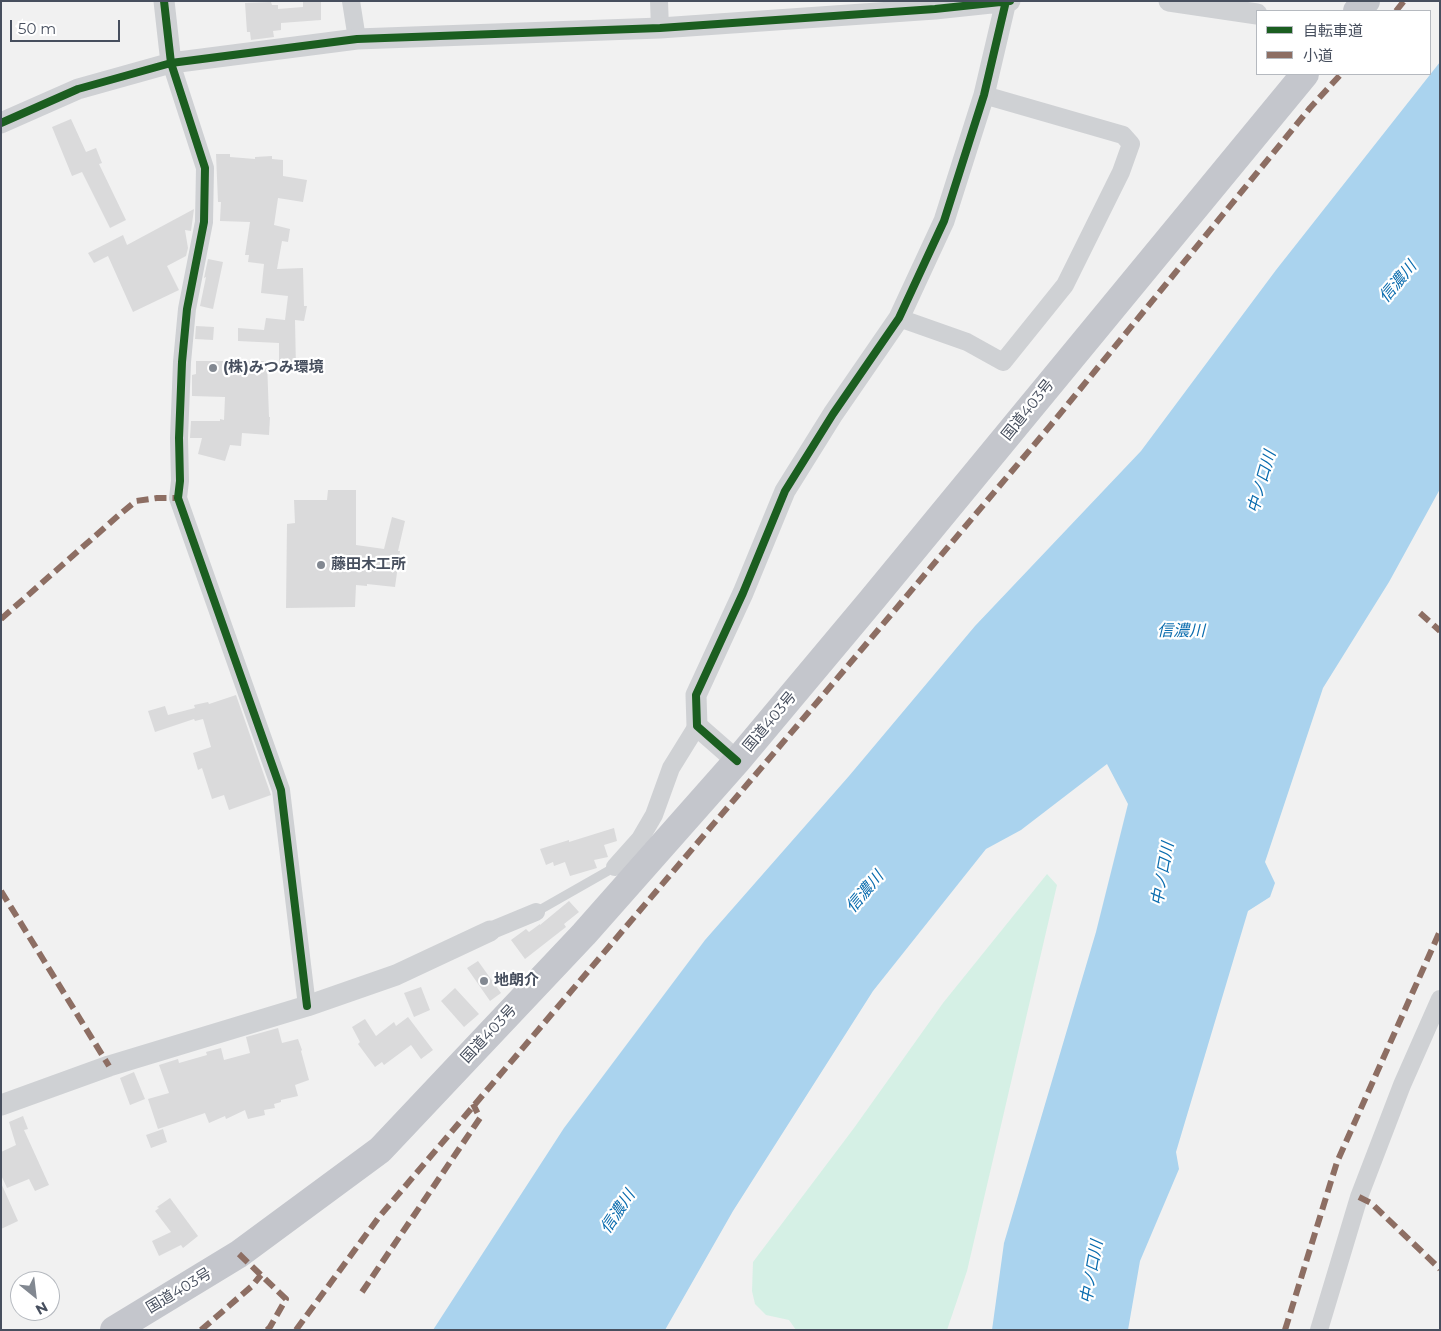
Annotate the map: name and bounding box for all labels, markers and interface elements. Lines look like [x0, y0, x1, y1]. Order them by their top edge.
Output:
scale bar [12, 10, 122, 42]
legend [1256, 10, 1431, 75]
text: 50 m [18, 19, 56, 38]
text: 自転車道 [1303, 21, 1363, 40]
text: 小道 [1303, 46, 1333, 65]
water label: 信濃川 [1375, 257, 1421, 307]
place label: (株)みつみ環境 [223, 359, 324, 377]
marker: (株)みつみ環境 [207, 362, 219, 374]
street label: 国道403号 [998, 376, 1058, 444]
water label: 中ノ口川 [1244, 449, 1280, 515]
place label: 藤田木工所 [331, 556, 406, 574]
marker: 藤田木工所 [315, 559, 327, 571]
water label: 信濃川 [1157, 621, 1205, 641]
street label: 国道403号 [740, 688, 800, 756]
water label: 中ノ口川 [1148, 841, 1178, 907]
water label: 信濃川 [842, 867, 888, 917]
place label: 地朗介 [494, 972, 539, 990]
marker: 地朗介 [478, 975, 490, 987]
street label: 国道403号 [457, 1001, 521, 1067]
water label: 信濃川 [597, 1187, 639, 1237]
water label: 中ノ口川 [1077, 1239, 1107, 1305]
street label: 国道403号 [143, 1264, 215, 1318]
north arrow [10, 1271, 60, 1321]
text: N [32, 1298, 51, 1319]

